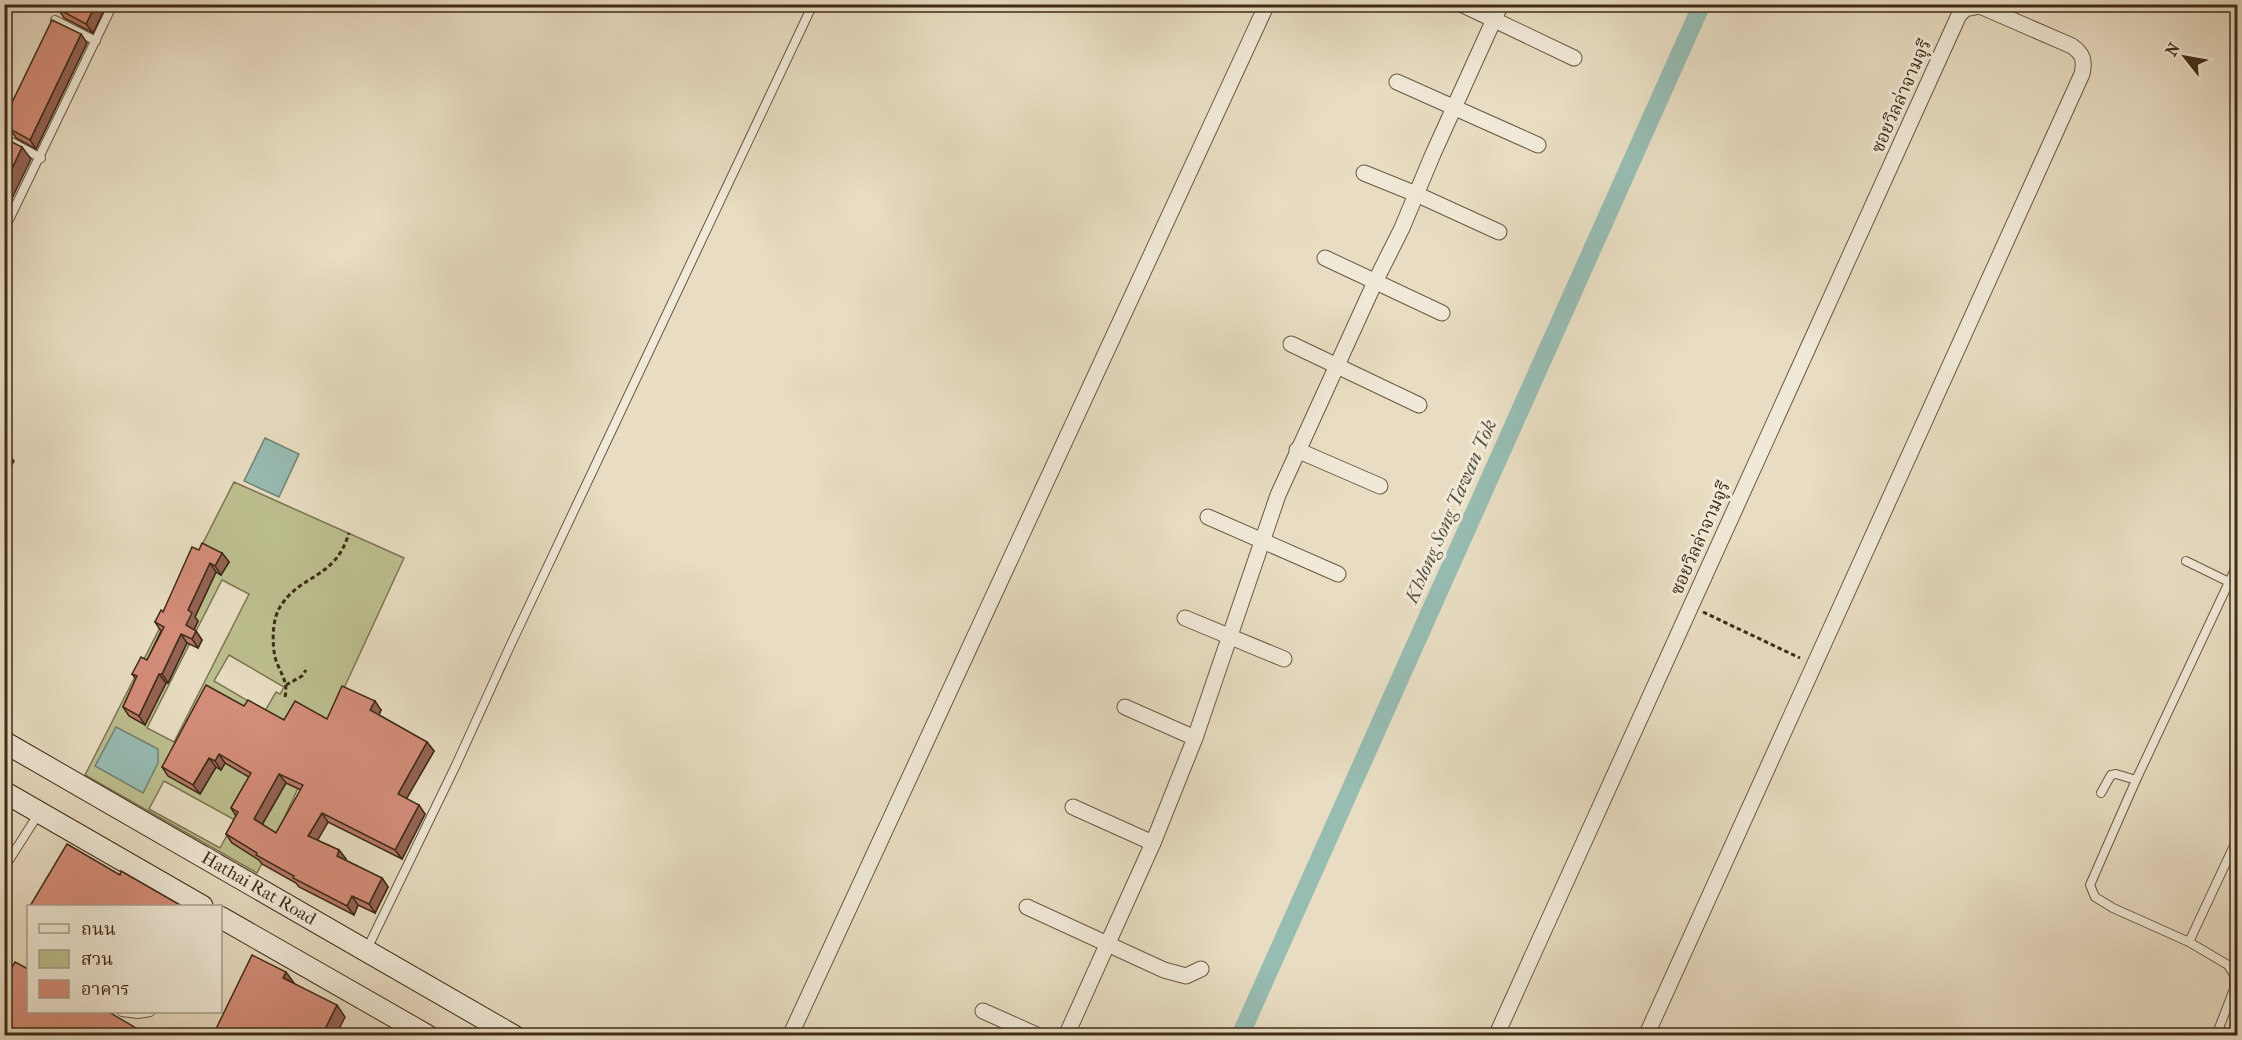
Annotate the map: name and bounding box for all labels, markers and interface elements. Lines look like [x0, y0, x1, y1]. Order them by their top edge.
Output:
north arrow [2155, 27, 2215, 87]
street label: ซอยวิลล่าจามจุรี [1867, 36, 1937, 157]
text: N [2161, 39, 2184, 60]
water label: Khlong Song Tawan Tok [1399, 416, 1501, 609]
street label: ซอยวิลล่าจามจุรี [1666, 478, 1736, 599]
street label: Hathai Rat Road [198, 847, 320, 930]
legend [27, 905, 222, 1013]
text: ถนน [81, 919, 116, 940]
text: สวน [81, 949, 113, 970]
text: อาคาร [81, 979, 130, 1000]

